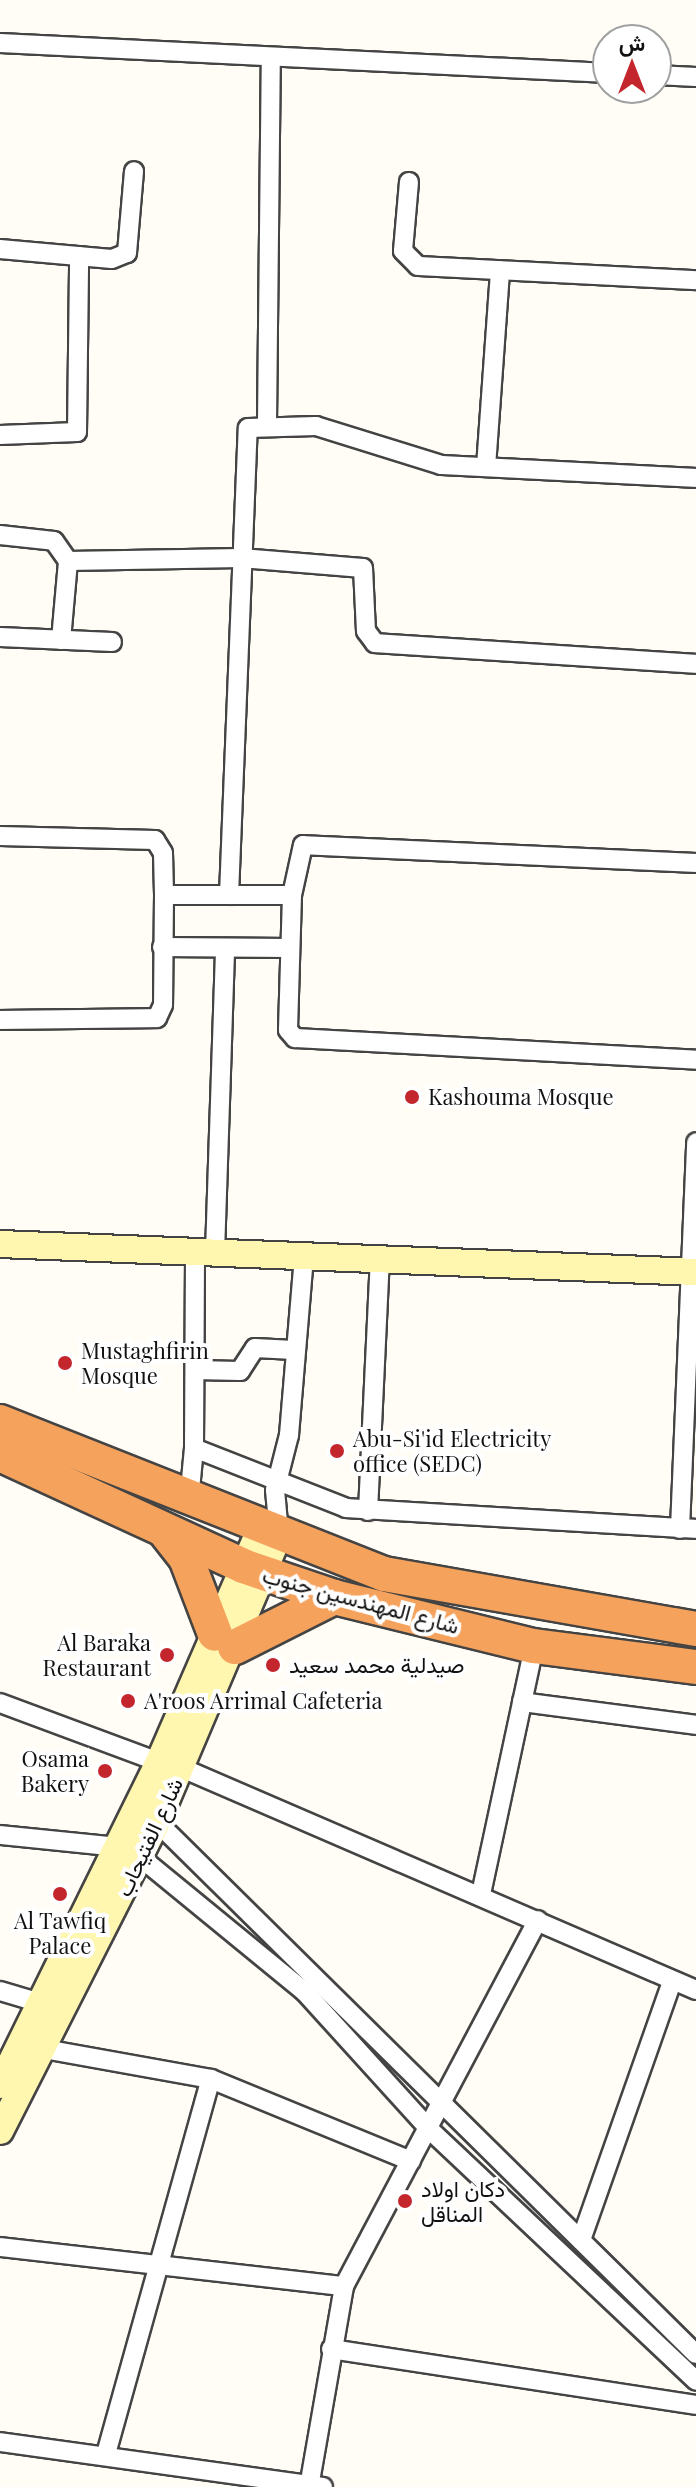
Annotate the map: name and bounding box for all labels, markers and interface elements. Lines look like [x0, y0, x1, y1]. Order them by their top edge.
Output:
north arrow [592, 24, 672, 104]
text: ش [619, 27, 645, 57]
place label: Kashouma Mosque [428, 1084, 614, 1110]
marker: Kashouma Mosque [403, 1088, 421, 1106]
place label: Mustaghfirin Mosque [81, 1337, 209, 1388]
marker: Mustaghfirin Mosque [56, 1354, 74, 1372]
place label: Abu-Si'id Electricity office (SEDC) [353, 1425, 551, 1476]
marker: Abu-Si'id Electricity office (SEDC) [328, 1442, 346, 1460]
street label: شارع المهندسين جنوب [260, 1561, 462, 1639]
place label: Al Baraka Restaurant [43, 1629, 151, 1680]
marker: Al Baraka Restaurant [158, 1646, 176, 1664]
place label: صيدلية محمد سعيد [289, 1652, 464, 1678]
marker: صيدلية محمد سعيد [264, 1656, 282, 1674]
place label: A'roos Arrimal Cafeteria [144, 1688, 383, 1714]
marker: A'roos Arrimal Cafeteria [119, 1692, 137, 1710]
place label: Osama Bakery [21, 1745, 89, 1796]
marker: Osama Bakery [96, 1762, 114, 1780]
street label: شارع الفتيحاب [110, 1773, 188, 1901]
marker: Al Tawfiq Palace [51, 1885, 69, 1903]
place label: Al Tawfiq Palace [14, 1907, 106, 1958]
place label: دكان اولاد المناقل [421, 2175, 505, 2226]
marker: دكان اولاد المناقل [396, 2192, 414, 2210]

